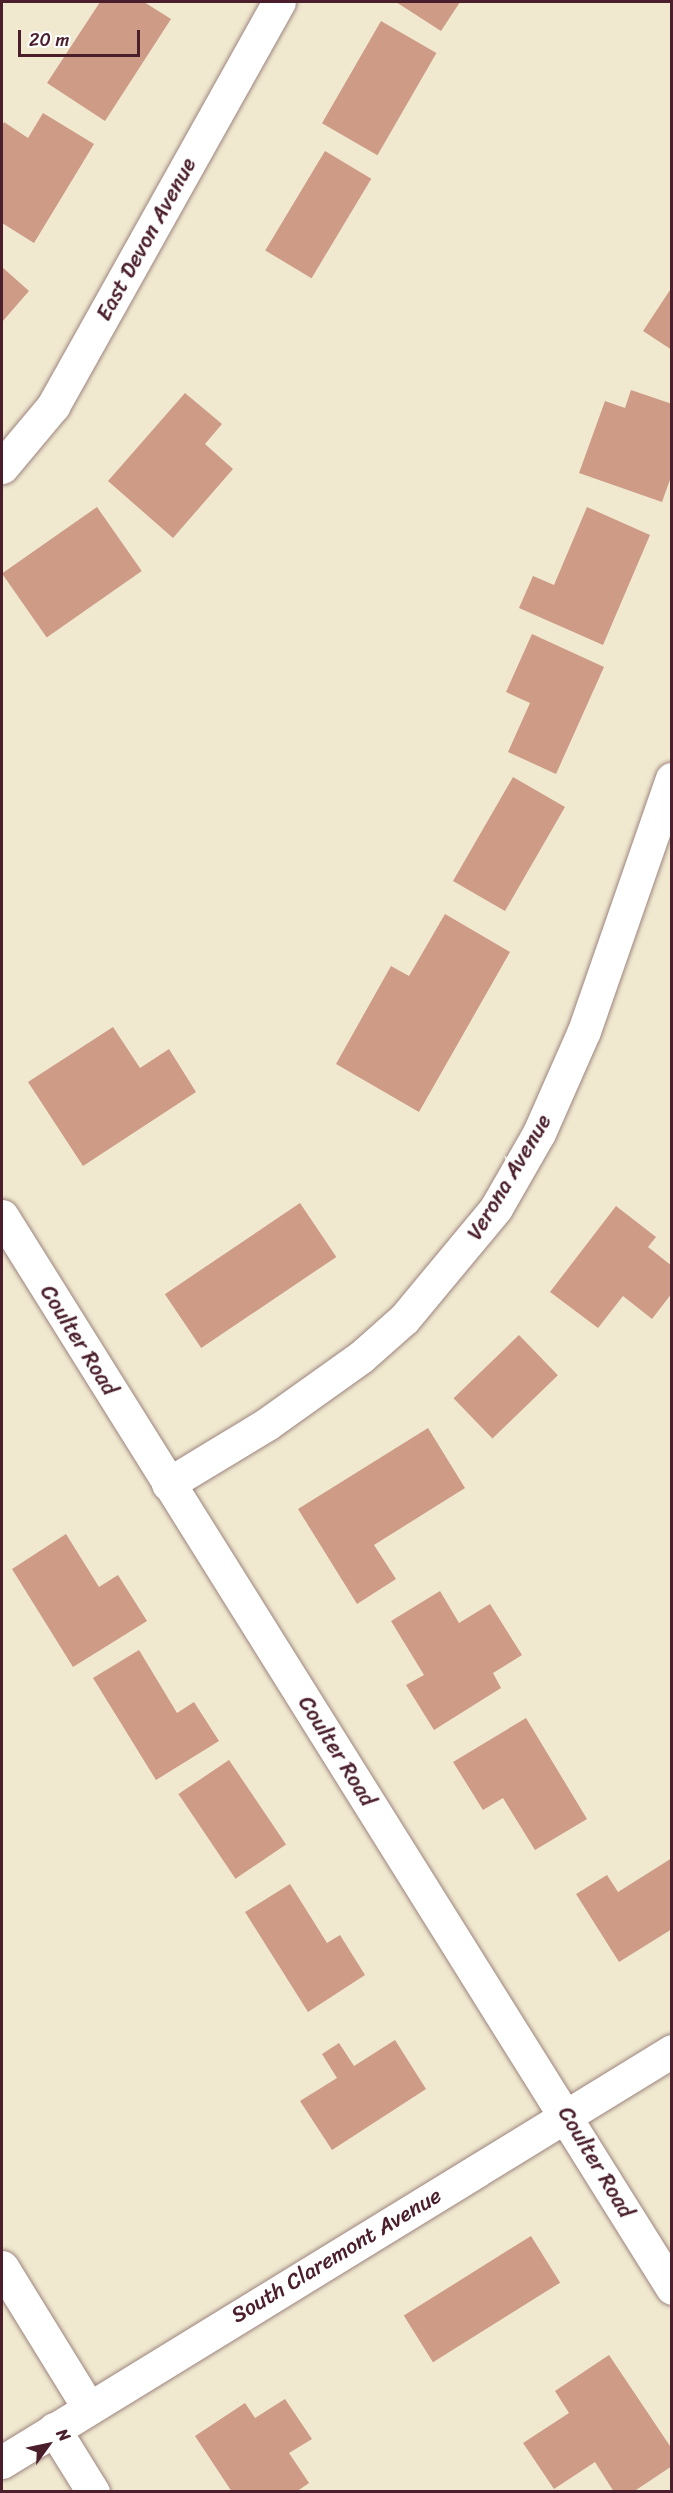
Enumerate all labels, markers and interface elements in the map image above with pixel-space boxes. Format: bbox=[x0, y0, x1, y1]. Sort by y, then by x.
scale bar bbox=[21, 18, 142, 56]
text: 20 m bbox=[29, 24, 69, 56]
street label: East Devon Avenue bbox=[90, 153, 202, 325]
street label: Verona Avenue bbox=[461, 1109, 557, 1245]
street label: Coulter Road bbox=[35, 1280, 123, 1400]
street label: Coulter Road bbox=[293, 1691, 381, 1811]
street label: Coulter Road bbox=[552, 2102, 640, 2222]
street label: South Claremont Avenue bbox=[226, 2182, 446, 2328]
north arrow bbox=[18, 2415, 78, 2475]
text: N bbox=[48, 2422, 79, 2447]

